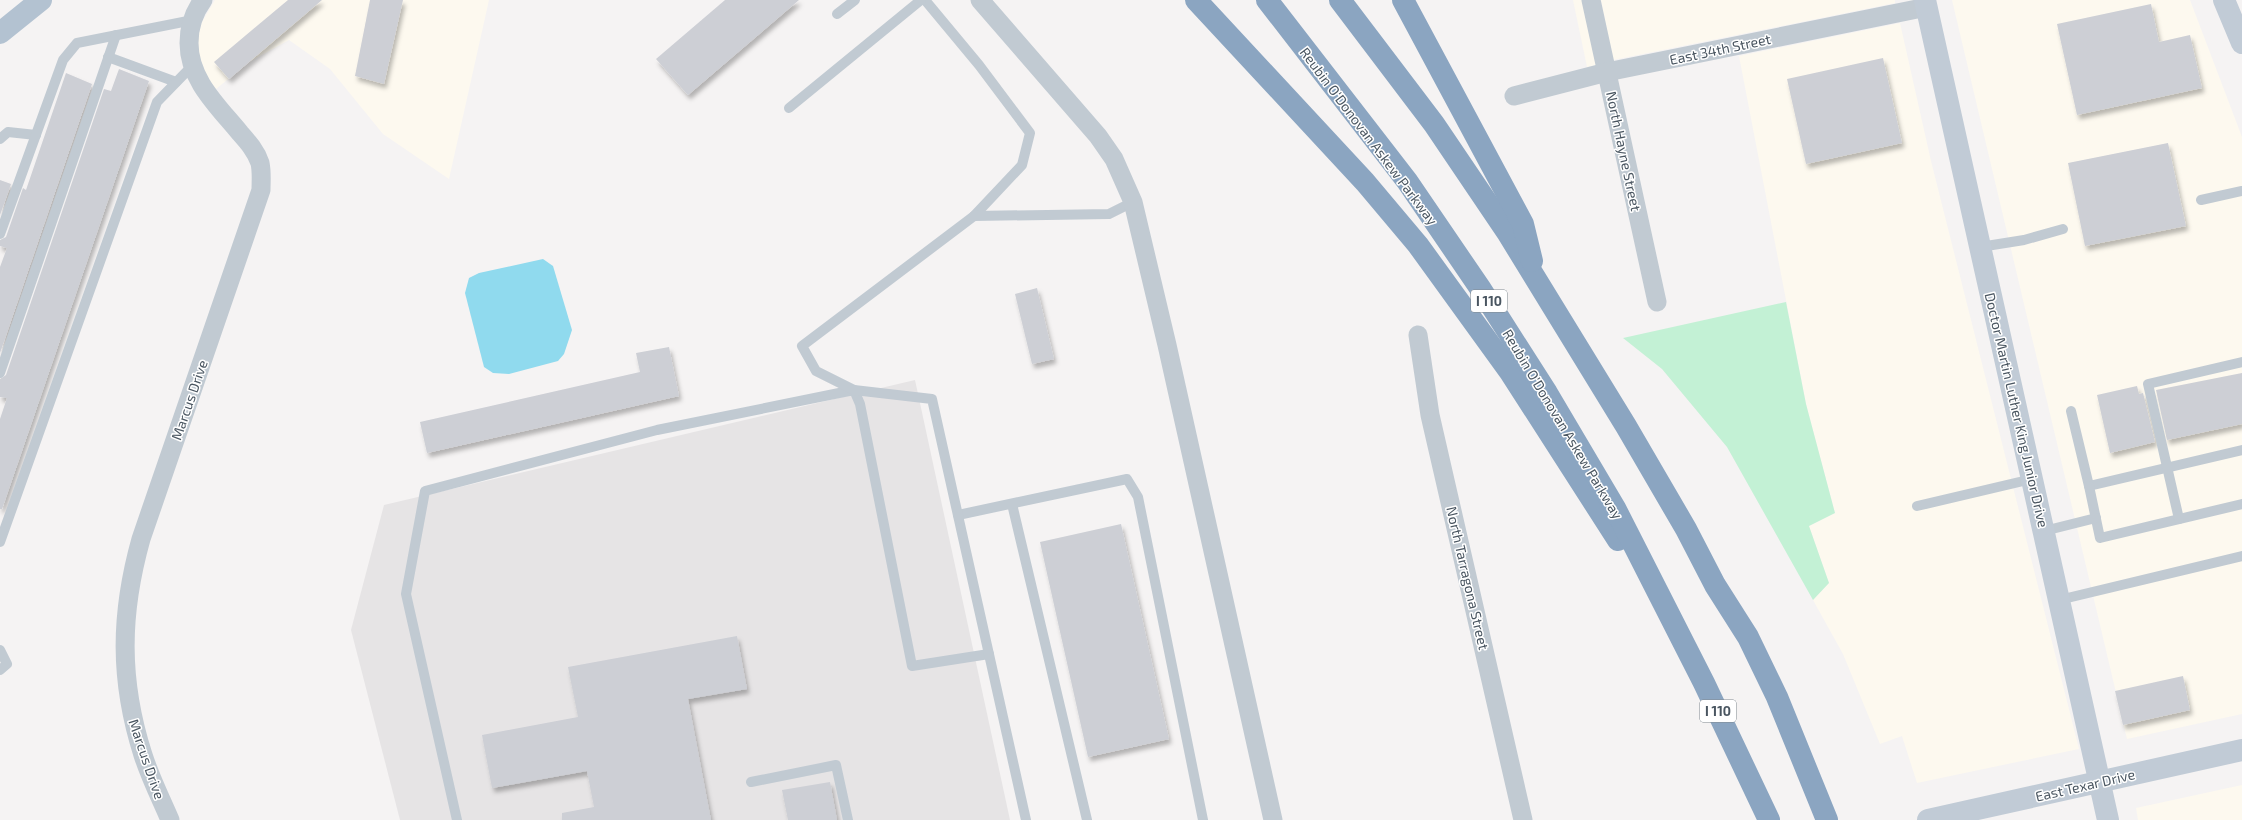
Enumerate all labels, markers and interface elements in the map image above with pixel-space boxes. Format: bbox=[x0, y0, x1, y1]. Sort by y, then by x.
street label: East 34th Street bbox=[1668, 30, 1772, 68]
street label: Reubin O'Donovan Askew Parkway bbox=[1297, 44, 1442, 229]
street label: North Hayne Street bbox=[1603, 89, 1645, 213]
road number: I 110 bbox=[1471, 290, 1507, 312]
street label: Doctor Martin Luther King Junior Drive bbox=[1982, 291, 2052, 529]
street label: Reubin O'Donovan Askew Parkway bbox=[1500, 326, 1627, 522]
street label: Marcus Drive bbox=[167, 358, 211, 442]
street label: North Tarragona Street bbox=[1443, 505, 1493, 651]
road number: I 110 bbox=[1700, 700, 1736, 722]
street label: Marcus Drive bbox=[125, 717, 169, 801]
street label: East Texar Drive bbox=[2034, 765, 2136, 805]

